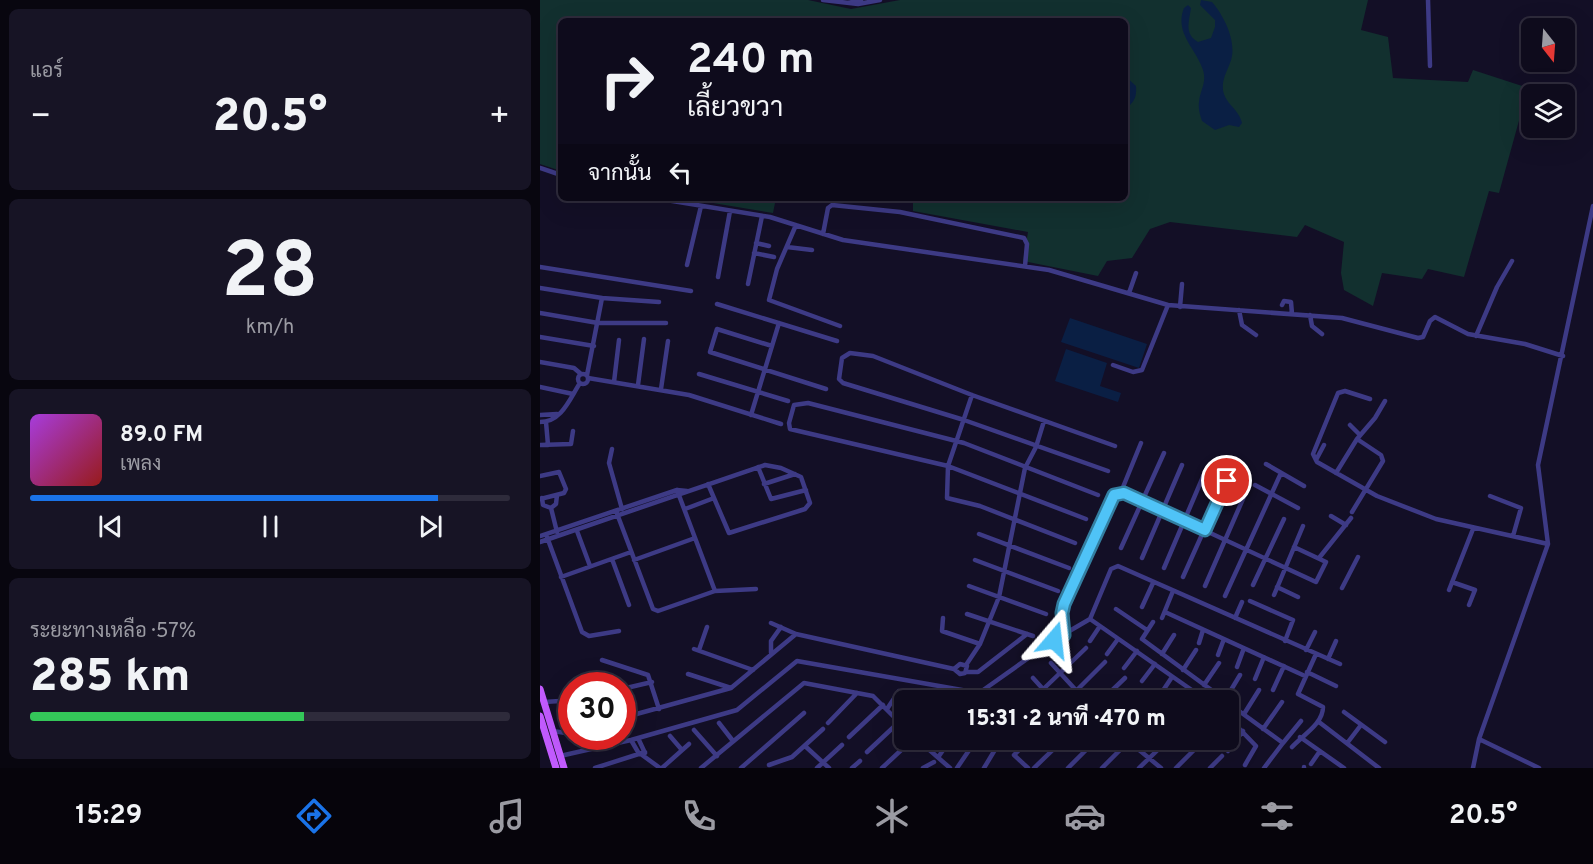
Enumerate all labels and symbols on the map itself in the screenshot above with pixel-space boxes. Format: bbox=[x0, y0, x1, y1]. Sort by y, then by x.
north arrow bbox=[1521, 18, 1575, 72]
pin bbox=[1201, 455, 1252, 506]
position arrow bbox=[1022, 608, 1086, 672]
speed limit sign: 30 bbox=[558, 672, 636, 750]

